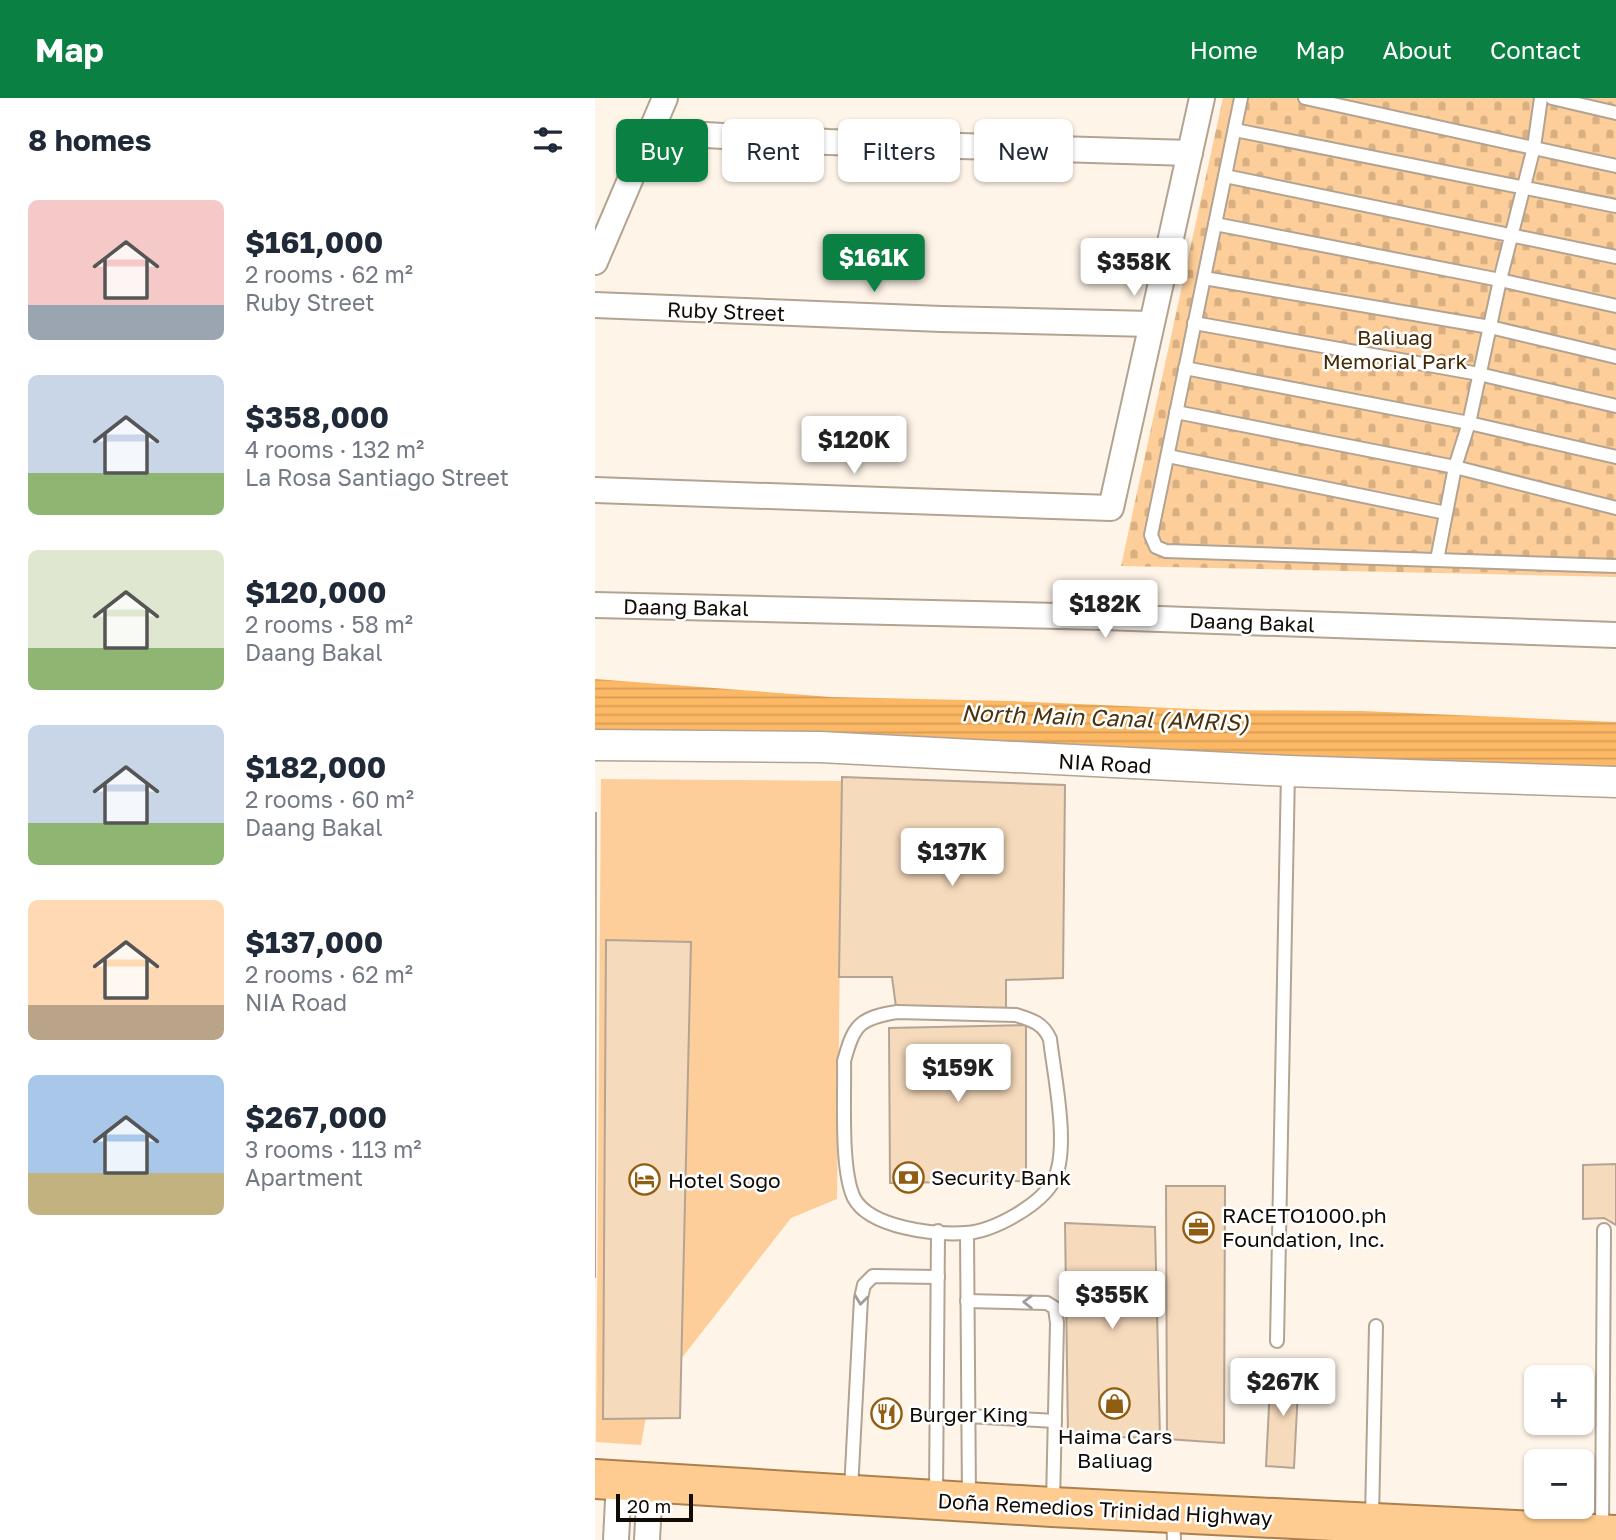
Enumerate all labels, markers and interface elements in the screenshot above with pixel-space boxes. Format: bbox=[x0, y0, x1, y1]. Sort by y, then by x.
text: Map bbox=[35, 30, 104, 69]
text: Home bbox=[1190, 35, 1258, 64]
text: Map bbox=[1296, 35, 1345, 64]
text: About bbox=[1383, 35, 1452, 64]
text: Contact bbox=[1490, 35, 1581, 64]
chip: Buy bbox=[616, 119, 708, 182]
chip: Rent bbox=[722, 119, 824, 182]
chip: Filters bbox=[838, 119, 960, 182]
chip: New bbox=[974, 119, 1073, 182]
icon: filters bbox=[529, 121, 567, 159]
text: 8 homes bbox=[28, 122, 152, 158]
text: $161,000 bbox=[245, 224, 383, 260]
icon: home bbox=[84, 228, 168, 312]
pin: $161K bbox=[825, 234, 923, 294]
pin: $358K bbox=[1085, 238, 1183, 298]
text: $161K bbox=[839, 243, 909, 271]
text: $358K bbox=[1097, 247, 1171, 275]
text: 2 rooms · 62 m² bbox=[245, 260, 413, 288]
text: Ruby Street bbox=[245, 288, 375, 316]
street label: Ruby Street bbox=[666, 296, 786, 326]
park label: Baliuag Memorial Park bbox=[1323, 324, 1467, 374]
text: $358,000 bbox=[245, 399, 389, 435]
icon: home bbox=[84, 403, 168, 487]
pin: $120K bbox=[805, 416, 903, 476]
text: $120K bbox=[818, 425, 890, 453]
text: 4 rooms · 132 m² bbox=[245, 435, 424, 463]
text: La Rosa Santiago Street bbox=[245, 463, 509, 491]
text: $120,000 bbox=[245, 574, 386, 610]
icon: home bbox=[84, 578, 168, 662]
pin: $182K bbox=[1056, 580, 1154, 640]
text: $182K bbox=[1069, 589, 1141, 617]
street label: Daang Bakal bbox=[623, 593, 749, 621]
street label: Daang Bakal bbox=[1189, 607, 1315, 637]
text: 2 rooms · 58 m² bbox=[245, 610, 413, 638]
text: Daang Bakal bbox=[245, 638, 383, 666]
water label: North Main Canal (AMRIS) bbox=[961, 698, 1250, 736]
street label: NIA Road bbox=[1058, 748, 1152, 778]
text: $182,000 bbox=[245, 749, 386, 785]
icon: home bbox=[84, 753, 168, 837]
text: 2 rooms · 60 m² bbox=[245, 785, 414, 813]
text: Daang Bakal bbox=[245, 813, 383, 841]
pin: $137K bbox=[903, 828, 1001, 888]
text: $137K bbox=[917, 837, 987, 865]
text: $137,000 bbox=[245, 924, 383, 960]
icon: home bbox=[84, 928, 168, 1012]
text: 2 rooms · 62 m² bbox=[245, 960, 413, 988]
text: NIA Road bbox=[245, 988, 347, 1016]
pin: $159K bbox=[909, 1044, 1007, 1104]
text: $159K bbox=[922, 1053, 994, 1081]
text: $267,000 bbox=[245, 1099, 387, 1135]
icon: home bbox=[84, 1103, 168, 1187]
text: 3 rooms · 113 m² bbox=[245, 1135, 422, 1163]
bank icon: Security Bank bbox=[891, 1160, 925, 1194]
text: Apartment bbox=[245, 1163, 363, 1191]
hotel icon: Hotel Sogo bbox=[628, 1163, 662, 1197]
place label: Security Bank bbox=[931, 1164, 1071, 1190]
place label: Hotel Sogo bbox=[668, 1167, 781, 1193]
place label: RACETO1000.ph Foundation, Inc. bbox=[1222, 1202, 1387, 1252]
office icon: RACETO1000.ph Foundation, Inc. bbox=[1182, 1210, 1216, 1244]
pin: $355K bbox=[1063, 1272, 1161, 1331]
text: $355K bbox=[1075, 1280, 1149, 1308]
one-way arrow bbox=[854, 1294, 869, 1306]
one-way arrow bbox=[1023, 1294, 1033, 1310]
pin: $267K bbox=[1234, 1358, 1332, 1418]
map controls bbox=[1524, 1365, 1594, 1519]
button: + bbox=[1524, 1365, 1594, 1435]
text: $267K bbox=[1246, 1367, 1320, 1395]
shop icon: Haima Cars Baliuag bbox=[1098, 1387, 1132, 1421]
restaurant icon: Burger King bbox=[869, 1397, 903, 1431]
place label: Burger King bbox=[909, 1401, 1028, 1427]
place label: Haima Cars Baliuag bbox=[1058, 1423, 1172, 1473]
button: − bbox=[1524, 1449, 1594, 1519]
street label: Doña Remedios Trinidad Highway bbox=[937, 1487, 1273, 1531]
scale bar bbox=[616, 1491, 693, 1523]
text: 20 m bbox=[627, 1494, 671, 1517]

